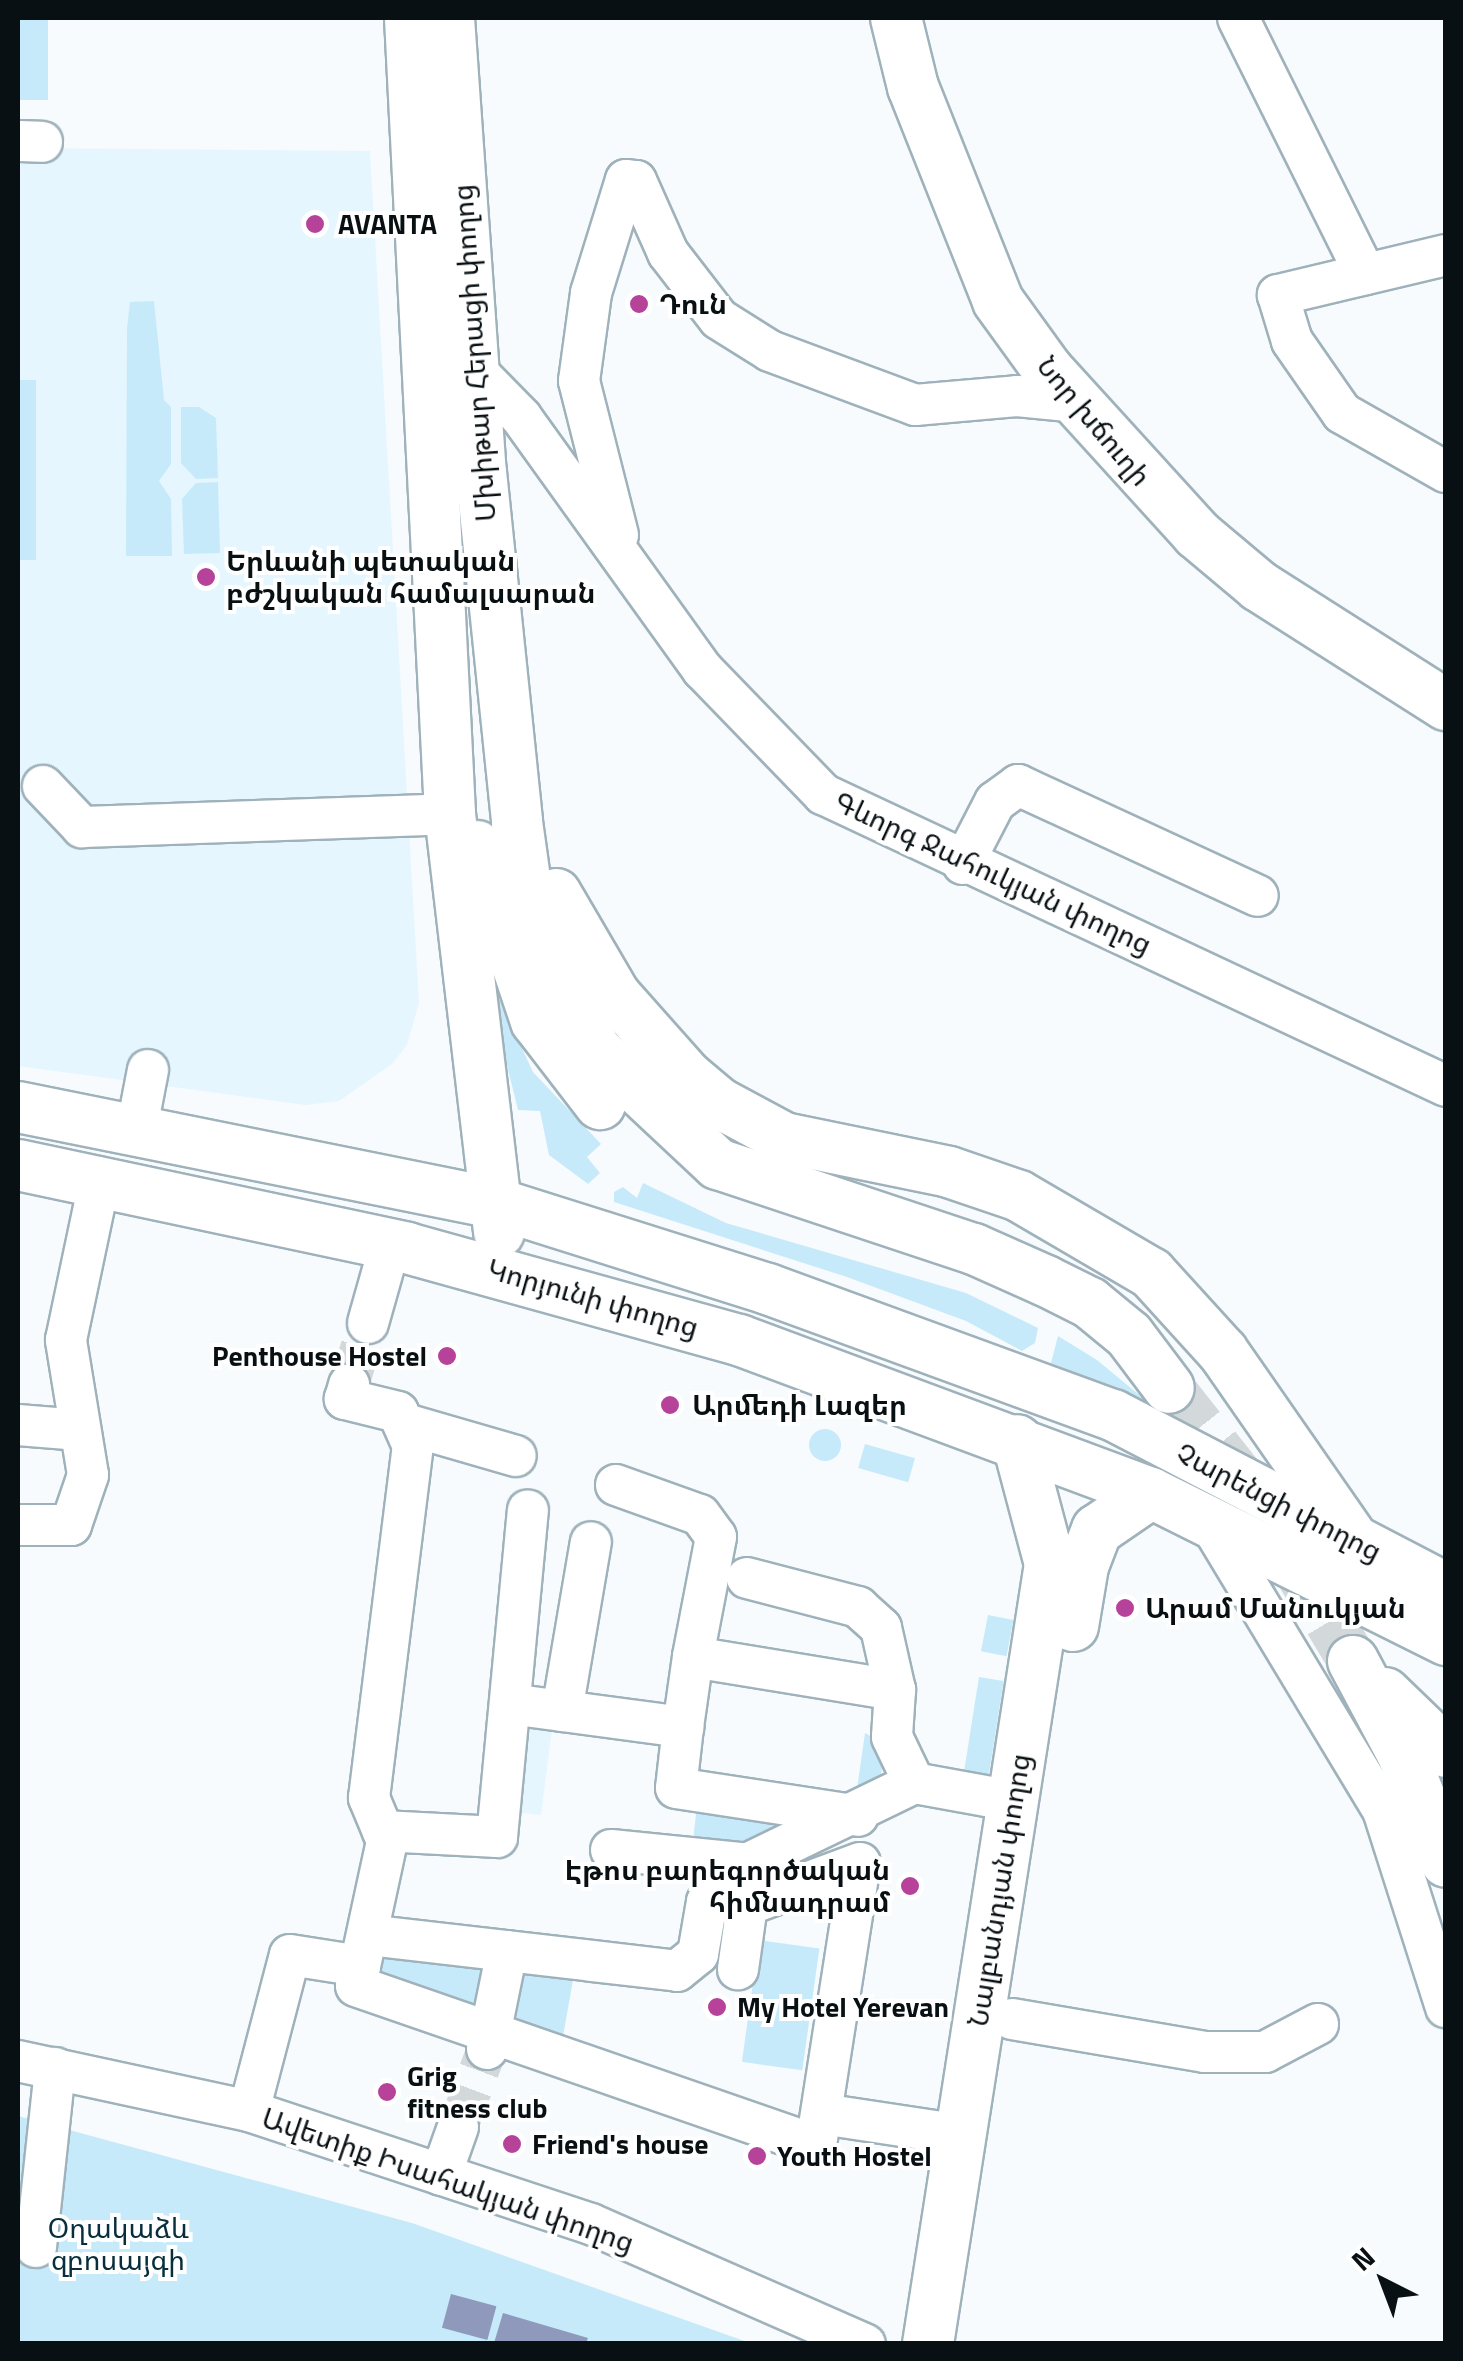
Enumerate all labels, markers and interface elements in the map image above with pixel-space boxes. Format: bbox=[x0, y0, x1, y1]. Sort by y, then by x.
street label: Մխիթար Հերացի փողոց bbox=[445, 183, 503, 523]
place label: AVANTA bbox=[338, 207, 437, 241]
marker: AVANTA bbox=[302, 211, 328, 237]
place label: Դուն bbox=[659, 287, 727, 321]
marker: Դուն bbox=[628, 293, 650, 315]
street label: Նոր խճուղի bbox=[1030, 349, 1158, 493]
place label: Երևանի պետական բժշկական համալսարան bbox=[226, 544, 596, 610]
marker: Երևանի պետական բժշկական համալսարան bbox=[195, 566, 217, 588]
street label: Գևորգ Ջահուկյան փողոց bbox=[829, 785, 1157, 961]
street label: Կորյունի փողոց bbox=[484, 1252, 702, 1344]
place label: Penthouse Hostel bbox=[212, 1339, 427, 1373]
marker: Penthouse Hostel bbox=[436, 1345, 458, 1367]
place label: Արմեդի Լազեր bbox=[692, 1388, 907, 1422]
marker: Արմեդի Լազեր bbox=[657, 1392, 683, 1418]
street label: Չարենցի փողոց bbox=[1171, 1436, 1387, 1568]
place label: Արամ Մանուկյան bbox=[1145, 1591, 1406, 1625]
marker: Արամ Մանուկյան bbox=[1114, 1597, 1136, 1619]
street label: Նալբանդյան փողոց bbox=[961, 1751, 1037, 2029]
place label: Էթոս բարեգործական հիմնադրամ bbox=[564, 1853, 890, 1919]
marker: Էթոս բարեգործական հիմնադրամ bbox=[899, 1875, 921, 1897]
place label: My Hotel Yerevan bbox=[737, 1990, 949, 2024]
marker: My Hotel Yerevan bbox=[706, 1996, 728, 2018]
place label: Grig fitness club bbox=[407, 2059, 548, 2125]
marker: Grig fitness club bbox=[376, 2081, 398, 2103]
street label: Ավետիք Իսահակյան փողոց bbox=[258, 2100, 638, 2260]
place label: Friend's house bbox=[532, 2127, 709, 2161]
marker: Friend's house bbox=[501, 2133, 523, 2155]
place label: Youth Hostel bbox=[777, 2139, 932, 2173]
marker: Youth Hostel bbox=[746, 2145, 768, 2167]
park label: Օղակաձև զբոսայգի bbox=[47, 2211, 189, 2277]
north arrow bbox=[1333, 2231, 1433, 2331]
text: N bbox=[1341, 2236, 1384, 2281]

